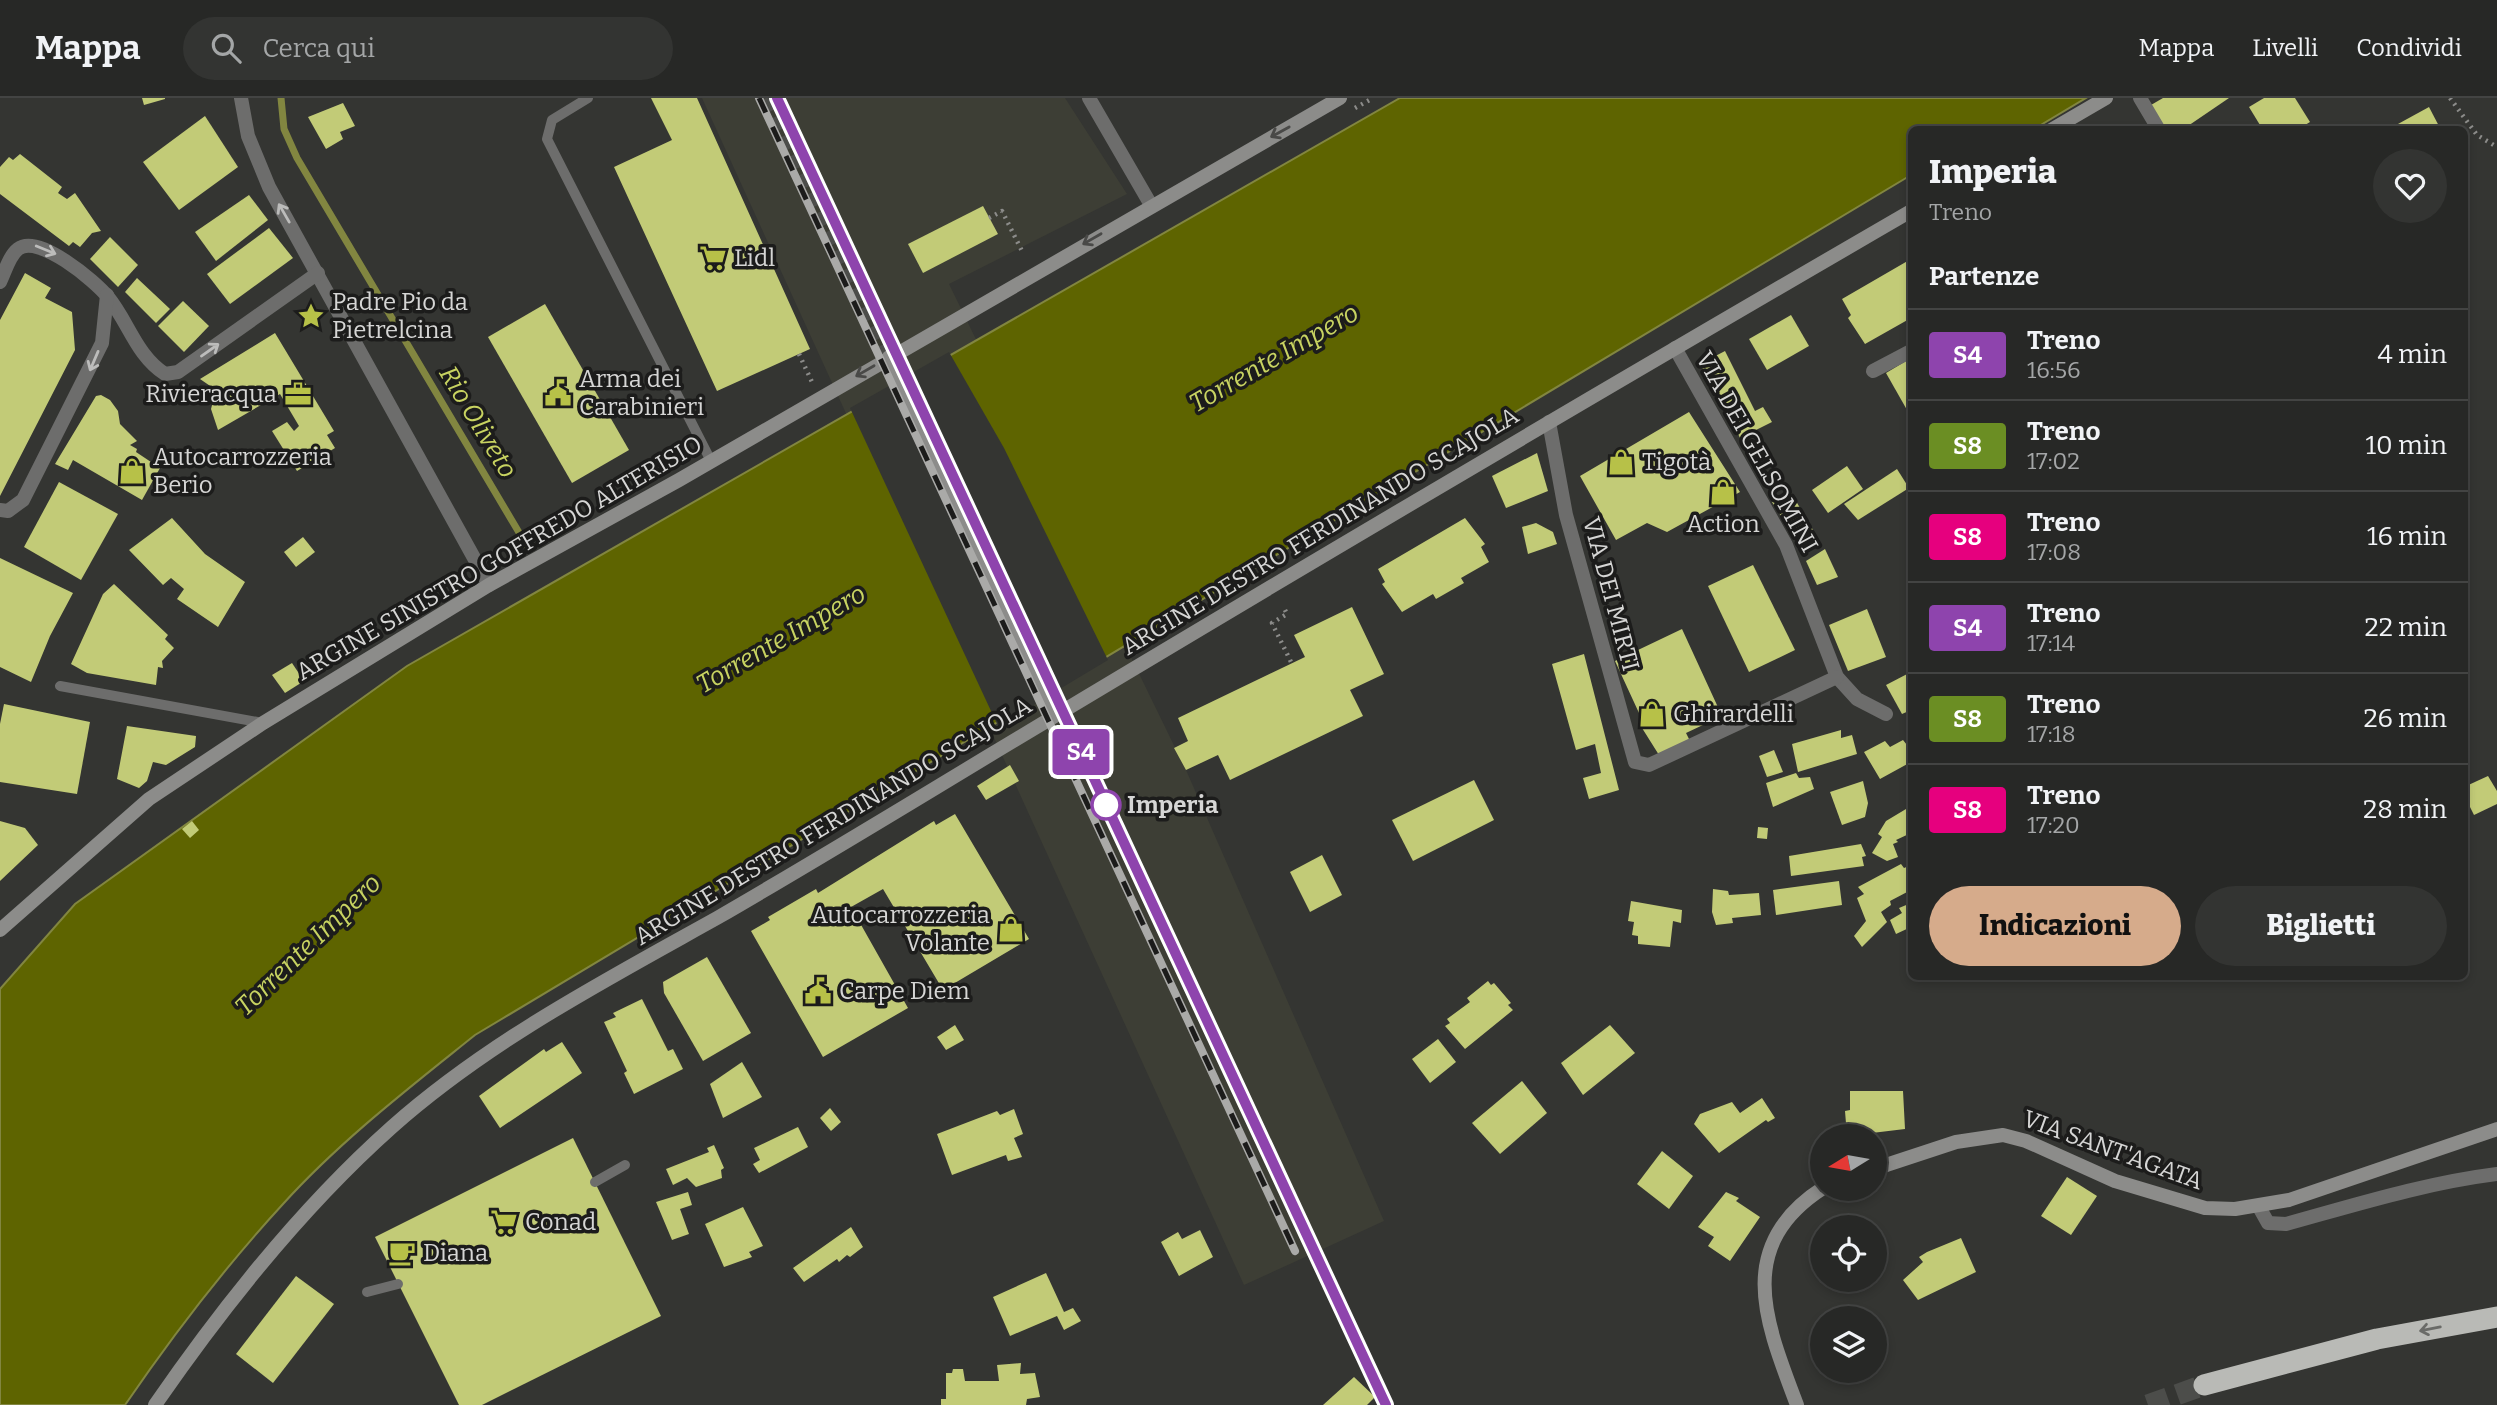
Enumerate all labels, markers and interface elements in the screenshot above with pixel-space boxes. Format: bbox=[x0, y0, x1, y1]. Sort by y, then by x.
search box bbox=[183, 17, 673, 80]
text: Mappa bbox=[35, 28, 141, 68]
icon: search bbox=[207, 29, 245, 67]
text: Cerca qui bbox=[263, 33, 375, 64]
text: Mappa bbox=[2138, 34, 2214, 62]
text: Livelli bbox=[2252, 34, 2318, 62]
text: Condividi bbox=[2356, 34, 2462, 62]
one-way arrow bbox=[1271, 125, 1291, 139]
button: heart bbox=[2373, 149, 2447, 223]
text: Imperia bbox=[1929, 152, 2056, 192]
text: Treno bbox=[1929, 198, 1992, 226]
one-way arrow bbox=[277, 204, 291, 224]
one-way arrow bbox=[1083, 232, 1103, 246]
supermarket icon: Lidl bbox=[698, 243, 728, 273]
place label: Lidl bbox=[734, 244, 775, 272]
one-way arrow bbox=[35, 245, 57, 258]
text: Partenze bbox=[1929, 261, 2039, 292]
place label: Padre Pio da Pietrelcina bbox=[332, 288, 468, 344]
water label: Torrente Impero bbox=[1184, 297, 1364, 419]
place icon: Padre Pio da Pietrelcina bbox=[296, 301, 326, 331]
text: Treno bbox=[2027, 325, 2100, 356]
text: 4 min bbox=[2378, 339, 2447, 370]
text: S4 bbox=[1953, 341, 1982, 369]
one-way arrow bbox=[200, 343, 219, 357]
street label: VIA DEI GELSOMINI bbox=[1690, 347, 1824, 557]
one-way arrow bbox=[87, 350, 100, 372]
text: 16:56 bbox=[2027, 356, 2080, 384]
water label: Rio Oliveto bbox=[433, 360, 523, 484]
one-way arrow bbox=[855, 364, 875, 378]
place label: Arma dei Carabinieri bbox=[579, 365, 704, 421]
public building icon: Arma dei Carabinieri bbox=[543, 378, 573, 408]
office icon: Rivieracqua bbox=[283, 379, 313, 409]
place label: Rivieracqua bbox=[145, 380, 277, 408]
street label: ARGINE DESTRO FERDINANDO SCAJOLA bbox=[1116, 401, 1524, 661]
text: Treno bbox=[2027, 416, 2100, 447]
street label: ARGINE SINISTRO GOFFREDO ALTERISIO bbox=[291, 430, 707, 686]
text: 10 min bbox=[2366, 430, 2447, 461]
text: S8 bbox=[1953, 432, 1982, 460]
place label: Autocarrozzeria Berio bbox=[153, 443, 332, 499]
shop icon: Tigotà bbox=[1606, 447, 1636, 477]
text: 17:02 bbox=[2027, 447, 2080, 475]
place label: Tigotà bbox=[1642, 448, 1711, 476]
shop icon: Autocarrozzeria Berio bbox=[117, 456, 147, 486]
shop icon: Action bbox=[1708, 477, 1738, 507]
text: Treno bbox=[2027, 507, 2100, 538]
place label: Action bbox=[1686, 510, 1760, 538]
street label: VIA DEI MIRTI bbox=[1577, 514, 1645, 674]
text: 16 min bbox=[2367, 521, 2447, 552]
text: S8 bbox=[1953, 523, 1982, 551]
text: 17:08 bbox=[2027, 538, 2081, 566]
water label: Torrente Impero bbox=[691, 578, 871, 700]
text: Treno bbox=[2027, 598, 2100, 629]
text: 22 min bbox=[2365, 612, 2447, 643]
text: S4 bbox=[1953, 614, 1982, 642]
text: 17:14 bbox=[2027, 629, 2075, 657]
text: Treno bbox=[2027, 689, 2100, 720]
street label: ARGINE DESTRO FERDINANDO SCAJOLA bbox=[629, 691, 1037, 951]
shop icon: Ghirardelli bbox=[1637, 699, 1667, 729]
place label: Ghirardelli bbox=[1673, 700, 1794, 728]
text: 26 min bbox=[2363, 703, 2447, 734]
text: S8 bbox=[1953, 705, 1982, 733]
text: 17:18 bbox=[2027, 720, 2076, 748]
line badge: S4 bbox=[1050, 729, 1112, 775]
text: S4 bbox=[1066, 738, 1096, 766]
text: Treno bbox=[2027, 780, 2100, 811]
marker: Imperia bbox=[1091, 790, 1121, 820]
place label: Imperia bbox=[1127, 791, 1219, 819]
text: 28 min bbox=[2363, 794, 2447, 825]
text: S8 bbox=[1953, 796, 1982, 824]
text: 17:20 bbox=[2027, 811, 2080, 839]
water label: Torrente Impero bbox=[229, 868, 387, 1022]
button: Indicazioni bbox=[1929, 886, 2181, 966]
button: Biglietti bbox=[2195, 886, 2447, 966]
place label: Autocarrozzeria Volante bbox=[811, 901, 990, 957]
shop icon: Autocarrozzeria Volante bbox=[996, 914, 1026, 944]
public building icon: Carpe Diem bbox=[803, 976, 833, 1006]
place label: Carpe Diem bbox=[839, 977, 970, 1005]
street label: VIA SANT'AGATA bbox=[2019, 1104, 2207, 1196]
north arrow bbox=[1810, 1124, 1886, 1200]
map controls bbox=[1810, 1124, 1887, 1383]
supermarket icon: Conad bbox=[489, 1207, 519, 1237]
place label: Conad bbox=[525, 1208, 596, 1236]
button: locate bbox=[1810, 1215, 1887, 1292]
cafe icon: Diana bbox=[387, 1238, 417, 1268]
place label: Diana bbox=[423, 1239, 488, 1267]
button: layers bbox=[1810, 1306, 1887, 1383]
one-way arrow bbox=[2419, 1323, 2442, 1336]

